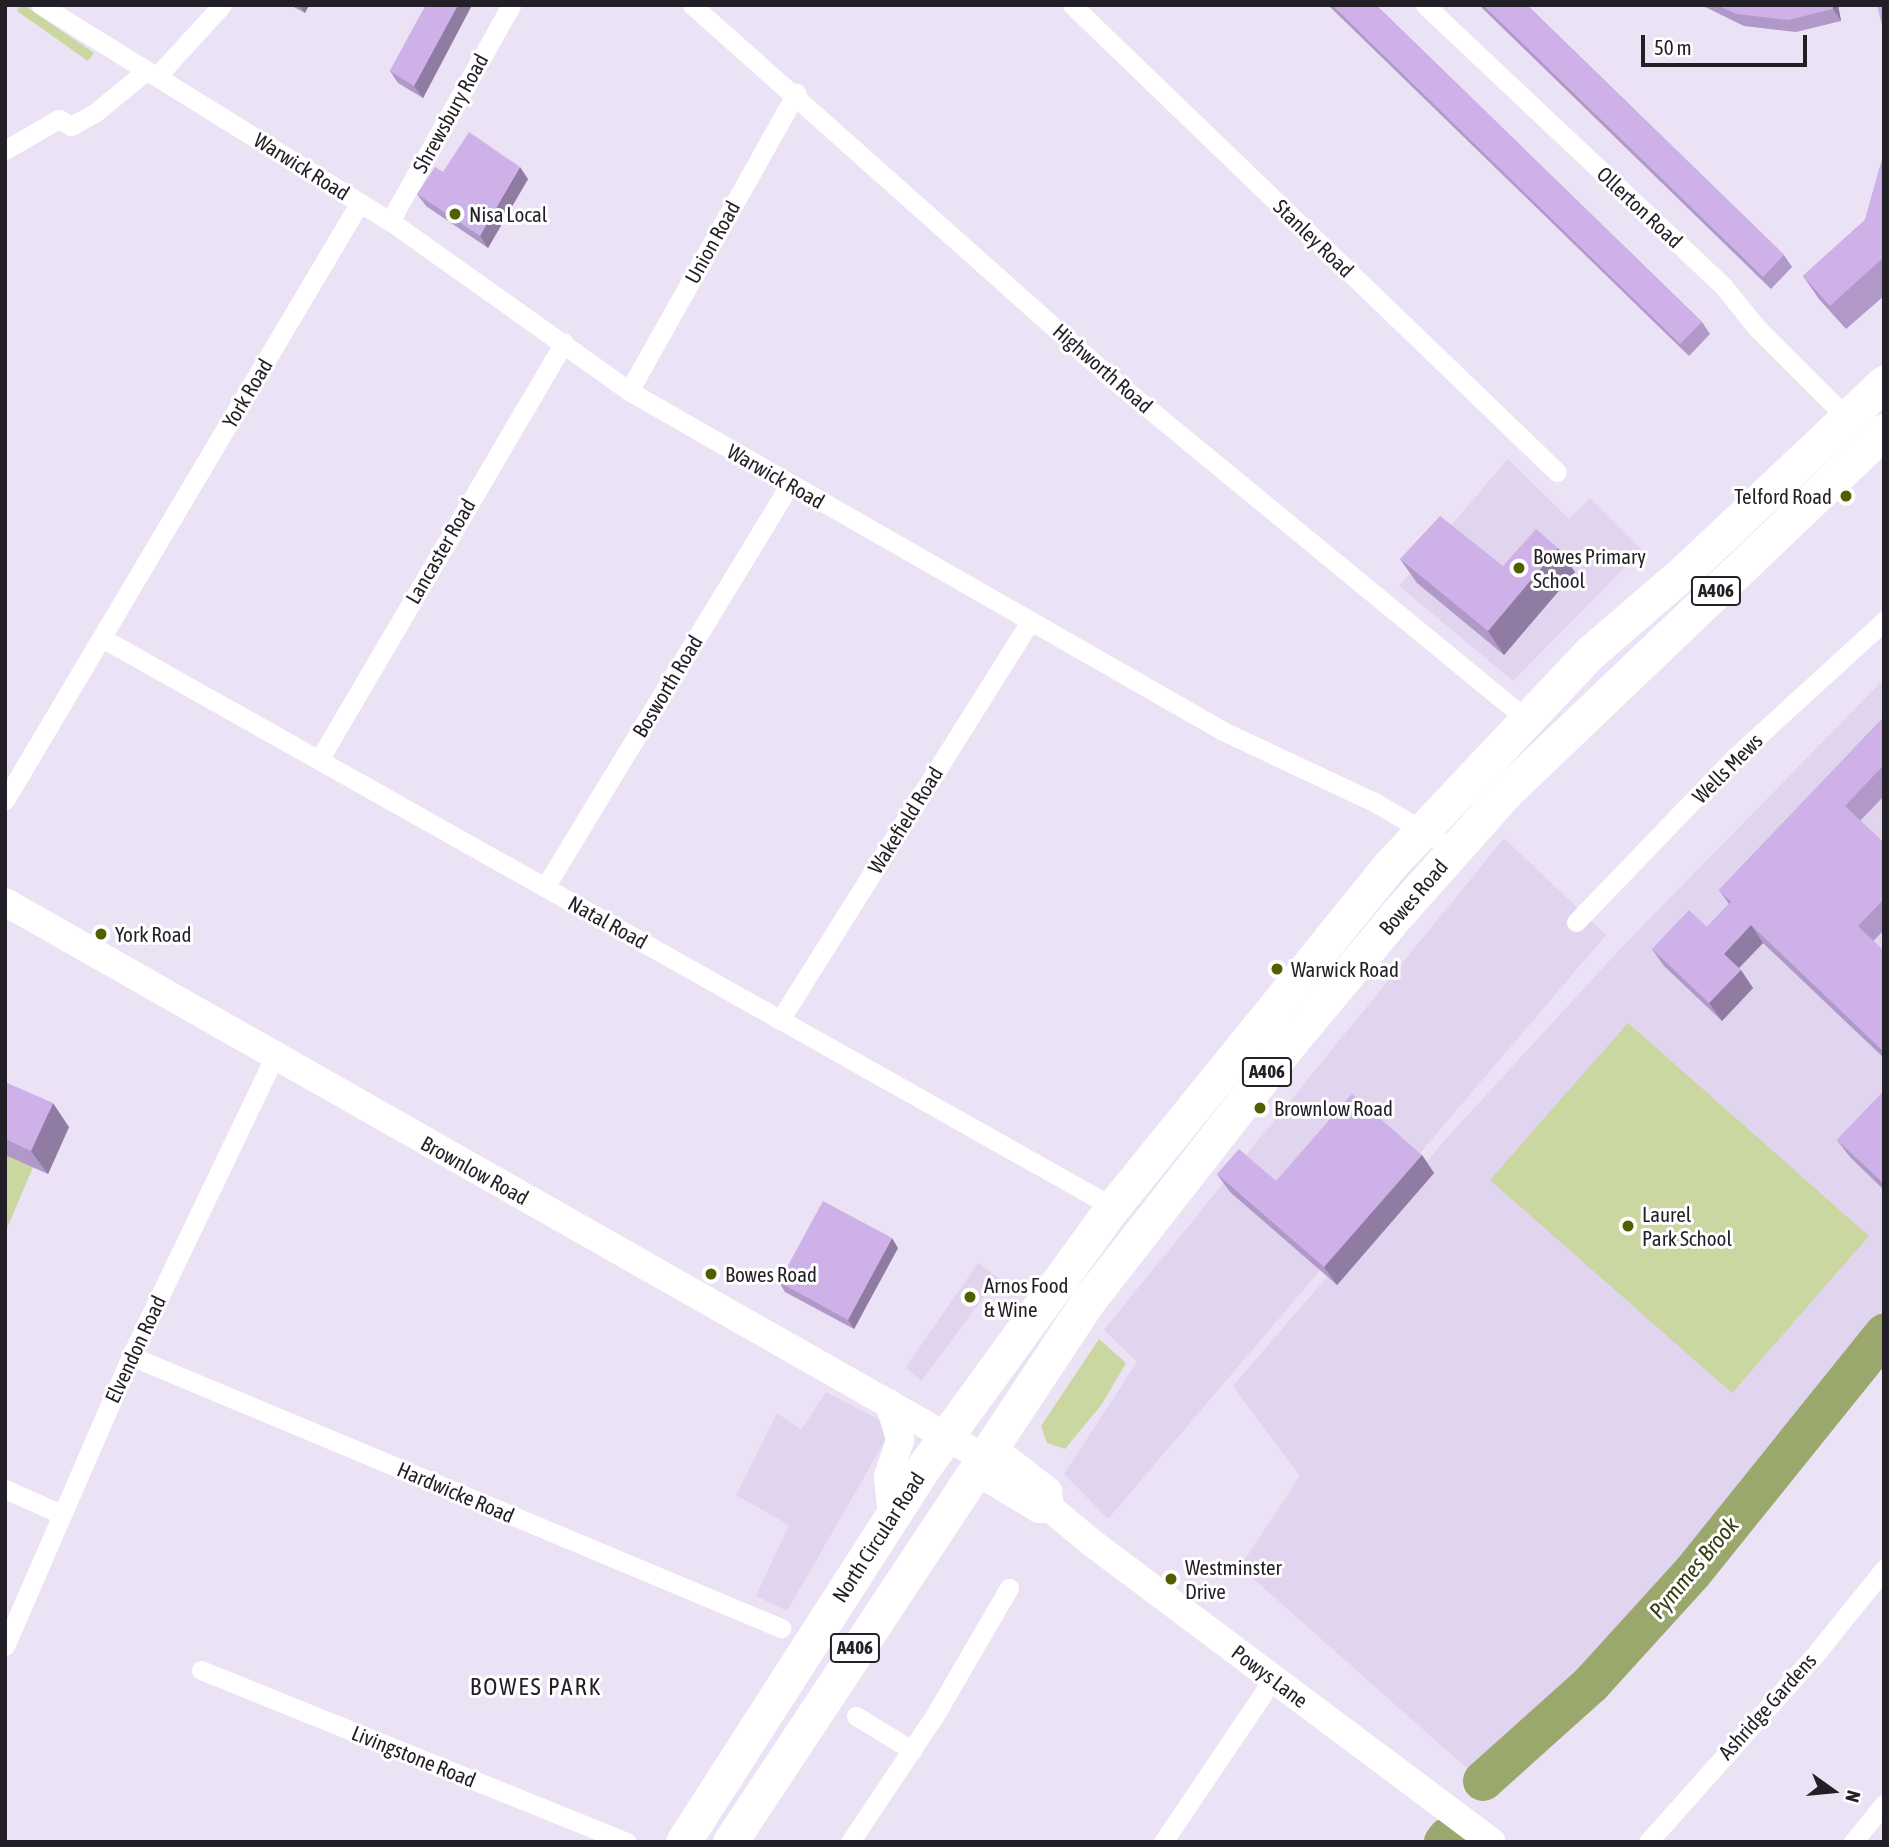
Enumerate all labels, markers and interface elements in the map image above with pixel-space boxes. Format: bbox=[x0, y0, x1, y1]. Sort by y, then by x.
scale bar bbox=[1644, 21, 1810, 65]
text: 50 m bbox=[1654, 35, 1692, 59]
street label: Shrewsbury Road bbox=[407, 49, 493, 177]
street label: Warwick Road bbox=[250, 127, 354, 205]
street label: Ollerton Road bbox=[1592, 161, 1688, 253]
street label: Stanley Road bbox=[1269, 194, 1359, 282]
street label: Union Road bbox=[679, 196, 745, 288]
place label: Nisa Local bbox=[469, 201, 547, 227]
marker: Nisa Local bbox=[447, 206, 463, 222]
street label: Highworth Road bbox=[1048, 318, 1158, 418]
street label: York Road bbox=[217, 354, 277, 432]
street label: Warwick Road bbox=[723, 438, 829, 514]
place label: Telford Road bbox=[1734, 483, 1832, 509]
marker: Telford Road bbox=[1838, 488, 1854, 504]
street label: Lancaster Road bbox=[400, 494, 480, 608]
place label: Bowes Primary School bbox=[1533, 543, 1646, 593]
marker: Bowes Primary School bbox=[1511, 560, 1527, 576]
road number: A406 bbox=[1690, 576, 1742, 606]
street label: Bosworth Road bbox=[627, 630, 707, 742]
street label: Wells Mews bbox=[1687, 728, 1767, 808]
street label: Wakefield Road bbox=[862, 762, 948, 878]
street label: Bowes Road bbox=[1373, 854, 1453, 940]
street label: Natal Road bbox=[564, 890, 652, 954]
place label: York Road bbox=[115, 921, 191, 947]
marker: York Road bbox=[93, 926, 109, 942]
place label: Warwick Road bbox=[1291, 956, 1399, 982]
marker: Warwick Road bbox=[1269, 961, 1285, 977]
road number: A406 bbox=[1241, 1056, 1293, 1088]
place label: Brownlow Road bbox=[1274, 1095, 1393, 1121]
marker: Brownlow Road bbox=[1252, 1100, 1268, 1116]
street label: Brownlow Road bbox=[417, 1130, 533, 1210]
place label: Laurel Park School bbox=[1642, 1201, 1732, 1251]
marker: Laurel Park School bbox=[1620, 1218, 1636, 1234]
place label: Bowes Road bbox=[725, 1261, 817, 1287]
marker: Bowes Road bbox=[703, 1266, 719, 1282]
place label: Arnos Food & Wine bbox=[984, 1272, 1069, 1322]
marker: Arnos Food & Wine bbox=[962, 1289, 978, 1305]
street label: Elvendon Road bbox=[99, 1291, 171, 1407]
street label: Hardwicke Road bbox=[394, 1456, 518, 1528]
street label: North Circular Road bbox=[827, 1467, 929, 1607]
water label: Pymmes Brook bbox=[1643, 1512, 1745, 1624]
place label: Westminster Drive bbox=[1185, 1554, 1282, 1604]
marker: Westminster Drive bbox=[1163, 1571, 1179, 1587]
road number: A406 bbox=[829, 1632, 881, 1664]
street label: Powys Lane bbox=[1227, 1639, 1313, 1713]
street label: Ashridge Gardens bbox=[1713, 1648, 1821, 1764]
district label: BOWES PARK bbox=[471, 1673, 601, 1701]
street label: Livingstone Road bbox=[348, 1720, 480, 1792]
north arrow bbox=[1798, 1756, 1868, 1826]
text: N bbox=[1841, 1788, 1865, 1805]

